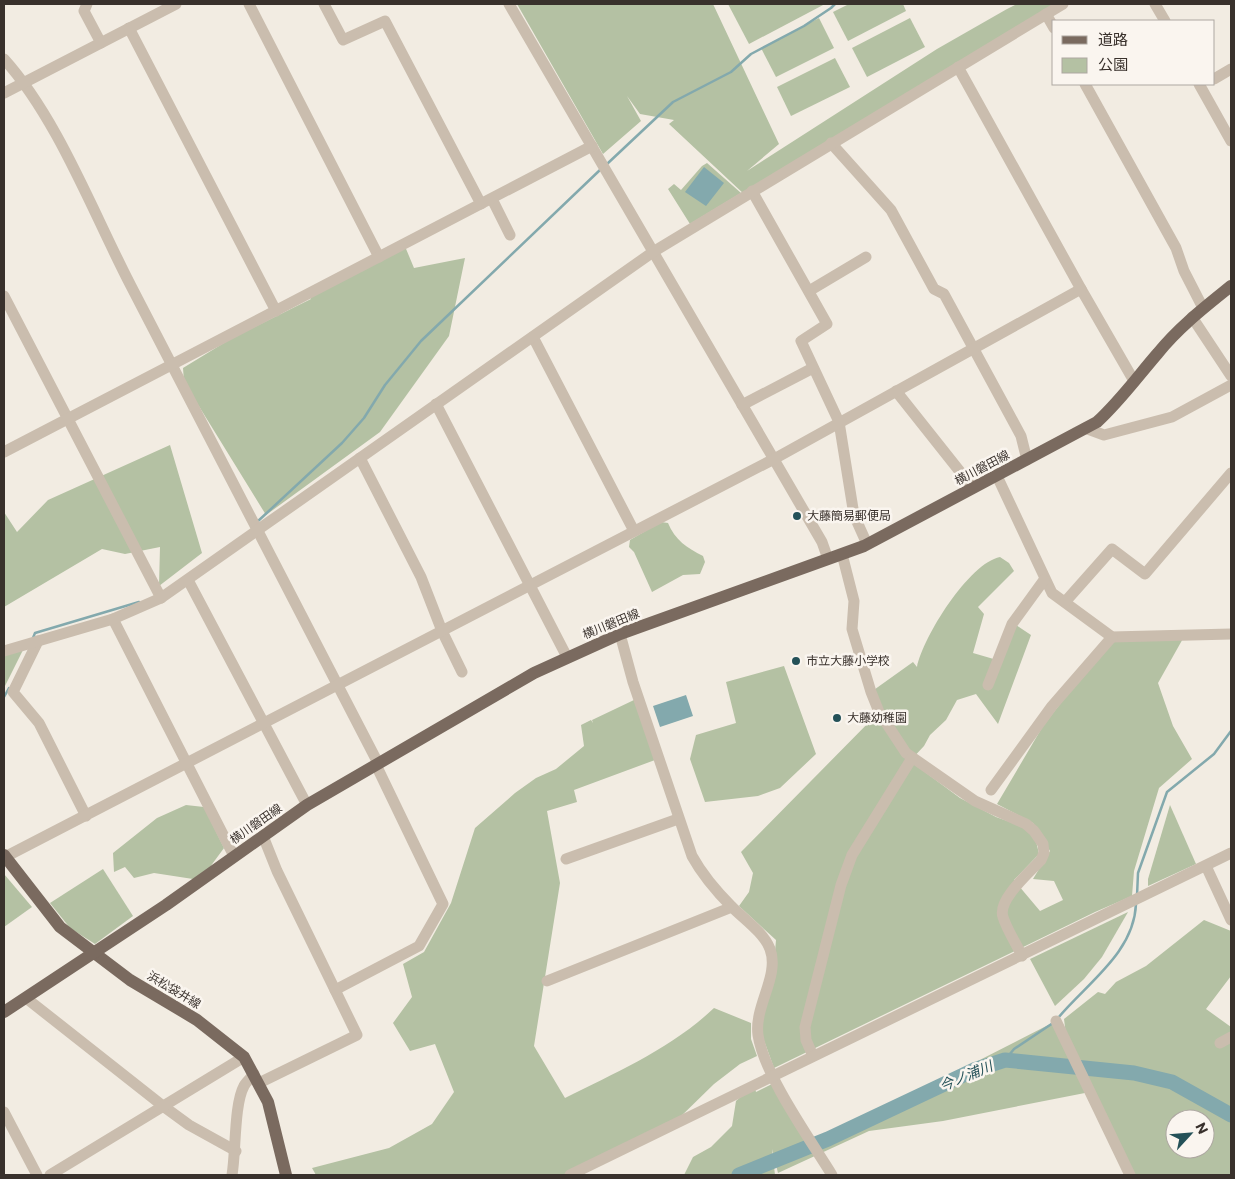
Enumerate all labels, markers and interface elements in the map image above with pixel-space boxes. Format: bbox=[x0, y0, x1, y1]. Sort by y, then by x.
legend bbox=[1052, 20, 1215, 85]
text: 道路 bbox=[1098, 30, 1128, 48]
text: 公園 bbox=[1098, 55, 1128, 73]
street label: 横川磐田線 bbox=[952, 447, 1011, 487]
place label: 大藤簡易郵便局 bbox=[807, 508, 891, 522]
marker: 大藤簡易郵便局 bbox=[791, 510, 803, 522]
street label: 横川磐田線 bbox=[580, 605, 641, 641]
place label: 市立大藤小学校 bbox=[806, 653, 890, 667]
marker: 市立大藤小学校 bbox=[790, 655, 802, 667]
place label: 大藤幼稚園 bbox=[847, 710, 907, 724]
marker: 大藤幼稚園 bbox=[831, 712, 843, 724]
street label: 横川磐田線 bbox=[227, 800, 284, 846]
street label: 浜松袋井線 bbox=[145, 968, 204, 1011]
water label: 今ノ浦川 bbox=[937, 1056, 997, 1094]
north arrow bbox=[1165, 1109, 1215, 1159]
text: N bbox=[1192, 1120, 1212, 1137]

